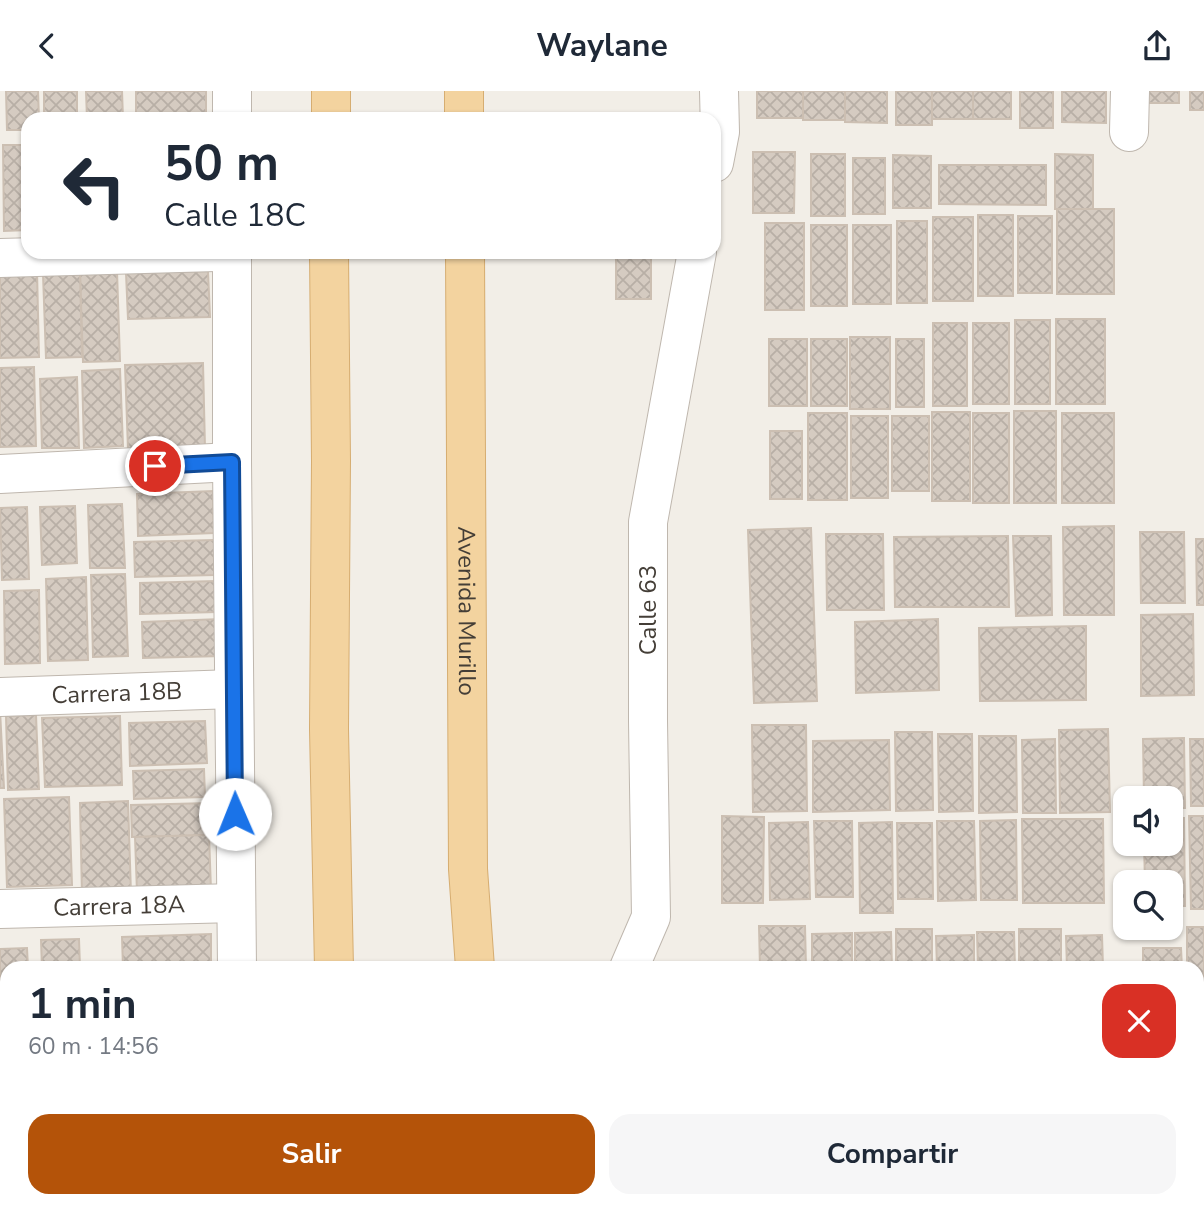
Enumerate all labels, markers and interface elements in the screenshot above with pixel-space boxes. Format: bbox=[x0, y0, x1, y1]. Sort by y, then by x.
text: Waylane bbox=[536, 24, 668, 67]
icon: back bbox=[28, 27, 66, 65]
icon: share bbox=[1138, 27, 1176, 65]
text: 50 m bbox=[164, 130, 279, 197]
icon: left bbox=[49, 140, 140, 231]
text: Calle 18C bbox=[164, 194, 306, 237]
pin bbox=[125, 436, 185, 496]
icon: arrive bbox=[136, 447, 174, 485]
street label: Avenida Murillo bbox=[450, 526, 483, 696]
street label: Calle 63 bbox=[632, 565, 664, 655]
street label: Carrera 18B bbox=[51, 675, 183, 711]
position arrow bbox=[198, 777, 272, 851]
map controls bbox=[1113, 786, 1183, 940]
button: sound bbox=[1113, 786, 1183, 856]
button: search bbox=[1113, 870, 1183, 940]
street label: Carrera 18A bbox=[53, 888, 186, 924]
text: 1 min bbox=[28, 976, 137, 1033]
button: close bbox=[1102, 984, 1176, 1058]
text: 60 m · 14:56 bbox=[28, 1031, 159, 1062]
button: Salir bbox=[28, 1114, 595, 1194]
button: Compartir bbox=[609, 1114, 1176, 1194]

